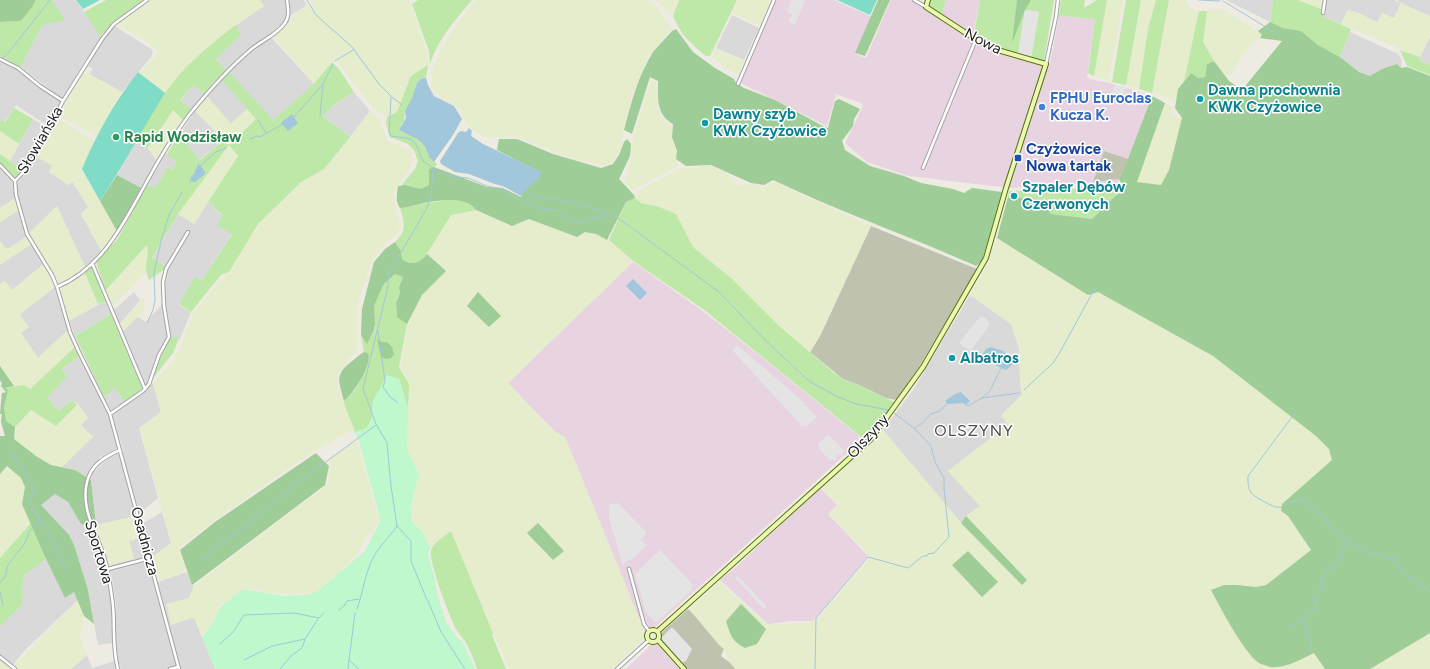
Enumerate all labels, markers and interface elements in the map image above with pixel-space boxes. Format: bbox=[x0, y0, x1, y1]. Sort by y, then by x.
street label: Nowa bbox=[961, 24, 1005, 58]
place label: Dawna prochownia KWK Czyżowice bbox=[1208, 81, 1340, 116]
place label: FPHU Euroclas Kucza K. bbox=[1050, 89, 1151, 124]
marker: Dawna prochownia KWK Czyżowice bbox=[1195, 94, 1205, 104]
marker: FPHU Euroclas Kucza K. bbox=[1037, 102, 1047, 112]
street label: Słowiańska bbox=[13, 103, 67, 177]
place label: Dawny szyb KWK Czyżowice bbox=[713, 105, 827, 140]
marker: Dawny szyb KWK Czyżowice bbox=[700, 118, 710, 128]
place label: Rapid Wodzisław bbox=[124, 128, 242, 146]
marker: Rapid Wodzisław bbox=[111, 132, 121, 142]
place label: Czyżowice Nowa tartak bbox=[1026, 140, 1111, 175]
marker: Czyżowice Nowa tartak bbox=[1013, 153, 1023, 163]
place label: Szpaler Dębów Czerwonych bbox=[1022, 178, 1126, 213]
marker: Szpaler Dębów Czerwonych bbox=[1009, 191, 1019, 201]
place label: Albatros bbox=[960, 349, 1019, 367]
marker: Albatros bbox=[947, 353, 957, 363]
street label: Olszyny bbox=[843, 410, 893, 462]
district label: OLSZYNY bbox=[934, 421, 1014, 440]
street label: Osadnicza bbox=[127, 505, 163, 577]
street label: Sportowa bbox=[81, 518, 117, 586]

